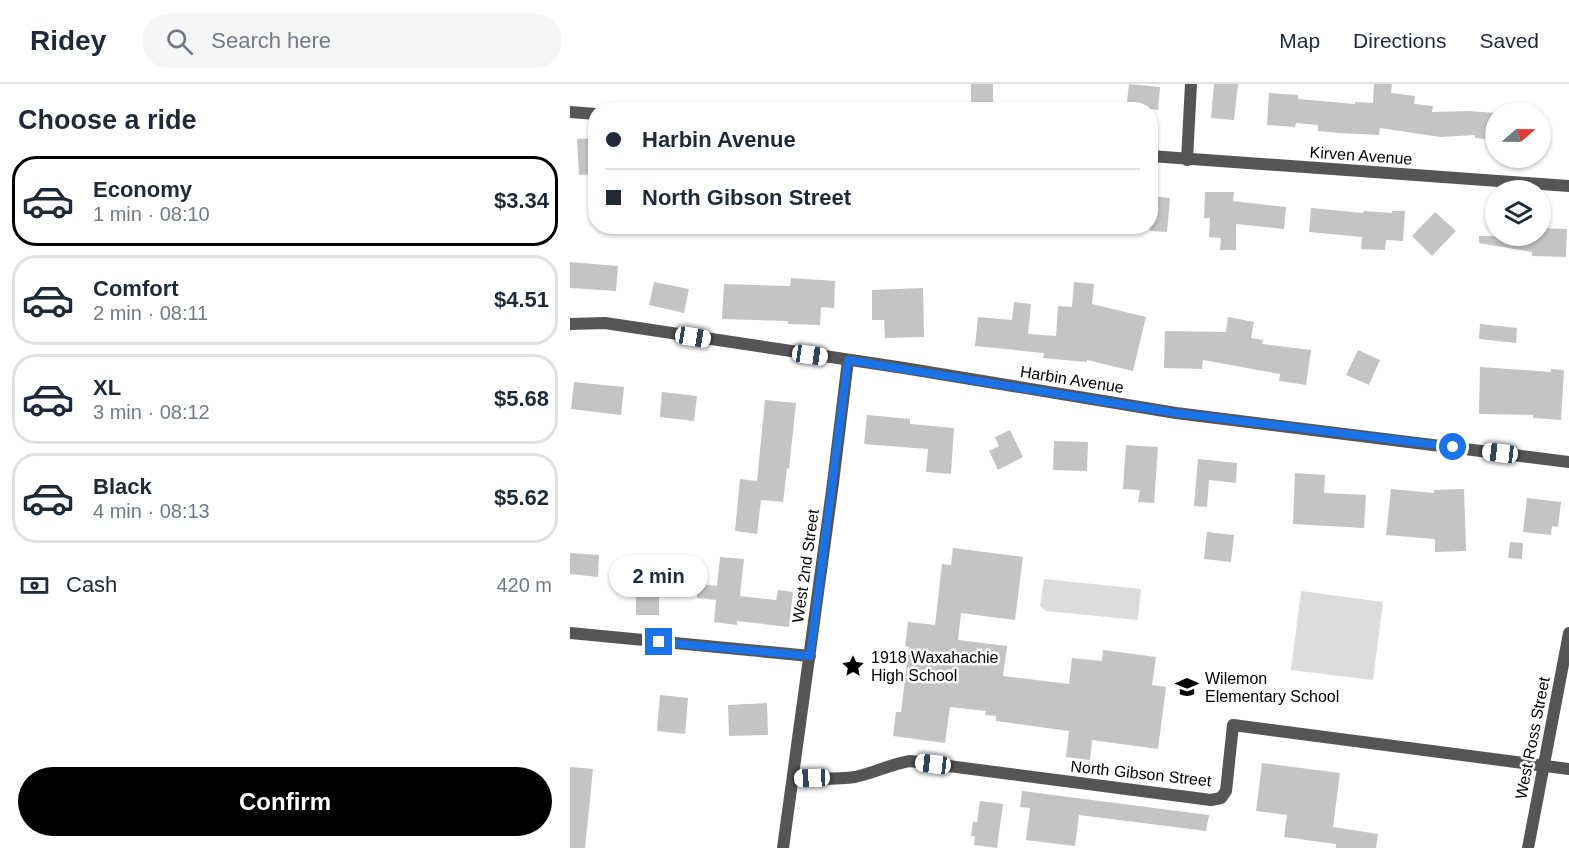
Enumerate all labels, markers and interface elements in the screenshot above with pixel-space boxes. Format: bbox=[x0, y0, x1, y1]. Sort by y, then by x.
search box bbox=[142, 14, 562, 68]
text: Ridey bbox=[30, 25, 106, 56]
icon: search bbox=[163, 25, 196, 58]
text: Search here bbox=[211, 28, 331, 53]
text: Map bbox=[1279, 29, 1320, 52]
text: Directions bbox=[1353, 29, 1446, 52]
text: Saved bbox=[1479, 29, 1539, 52]
north arrow bbox=[1485, 102, 1551, 168]
map controls bbox=[1485, 102, 1551, 246]
text: Choose a ride bbox=[18, 105, 197, 135]
text: Harbin Avenue bbox=[642, 127, 796, 152]
street label: Kirven Avenue bbox=[1309, 143, 1413, 168]
icon: car bbox=[21, 174, 75, 228]
text: Economy bbox=[93, 177, 192, 202]
button: layers bbox=[1485, 180, 1551, 246]
text: North Gibson Street bbox=[642, 185, 851, 210]
text: $3.34 bbox=[494, 188, 549, 213]
text: 1 min · 08:10 bbox=[93, 203, 210, 225]
icon: car bbox=[21, 273, 75, 327]
text: Comfort bbox=[93, 276, 179, 301]
text: $4.51 bbox=[494, 287, 549, 312]
text: 2 min · 08:11 bbox=[93, 302, 208, 324]
car bbox=[674, 325, 712, 349]
car bbox=[791, 344, 829, 366]
street label: Harbin Avenue bbox=[1019, 363, 1125, 396]
icon: car bbox=[21, 372, 75, 426]
text: XL bbox=[93, 375, 121, 400]
text: $5.68 bbox=[494, 386, 549, 411]
text: 3 min · 08:12 bbox=[93, 401, 210, 423]
route start bbox=[1439, 433, 1466, 460]
car bbox=[1481, 442, 1519, 464]
icon: car bbox=[21, 471, 75, 525]
text: Black bbox=[93, 474, 152, 499]
text: $5.62 bbox=[494, 485, 549, 510]
text: 4 min · 08:13 bbox=[93, 500, 210, 522]
street label: West 2nd Street bbox=[789, 508, 822, 624]
callout: 2 min bbox=[610, 555, 708, 597]
text: 2 min bbox=[632, 565, 685, 587]
icon: cash bbox=[18, 569, 51, 602]
text: Cash bbox=[66, 572, 117, 597]
text: 420 m bbox=[496, 574, 552, 596]
route end bbox=[645, 628, 672, 655]
place label: 1918 Waxahachie High School bbox=[871, 649, 999, 684]
place icon: 1918 Waxahachie High School bbox=[840, 653, 866, 679]
place label: Wilemon Elementary School bbox=[1205, 670, 1339, 705]
school or university icon: Wilemon Elementary School bbox=[1174, 674, 1200, 700]
street label: West Ross Street bbox=[1512, 675, 1553, 801]
car bbox=[914, 753, 952, 775]
street label: North Gibson Street bbox=[1070, 758, 1213, 789]
button: Confirm bbox=[18, 767, 552, 836]
car bbox=[794, 768, 830, 788]

